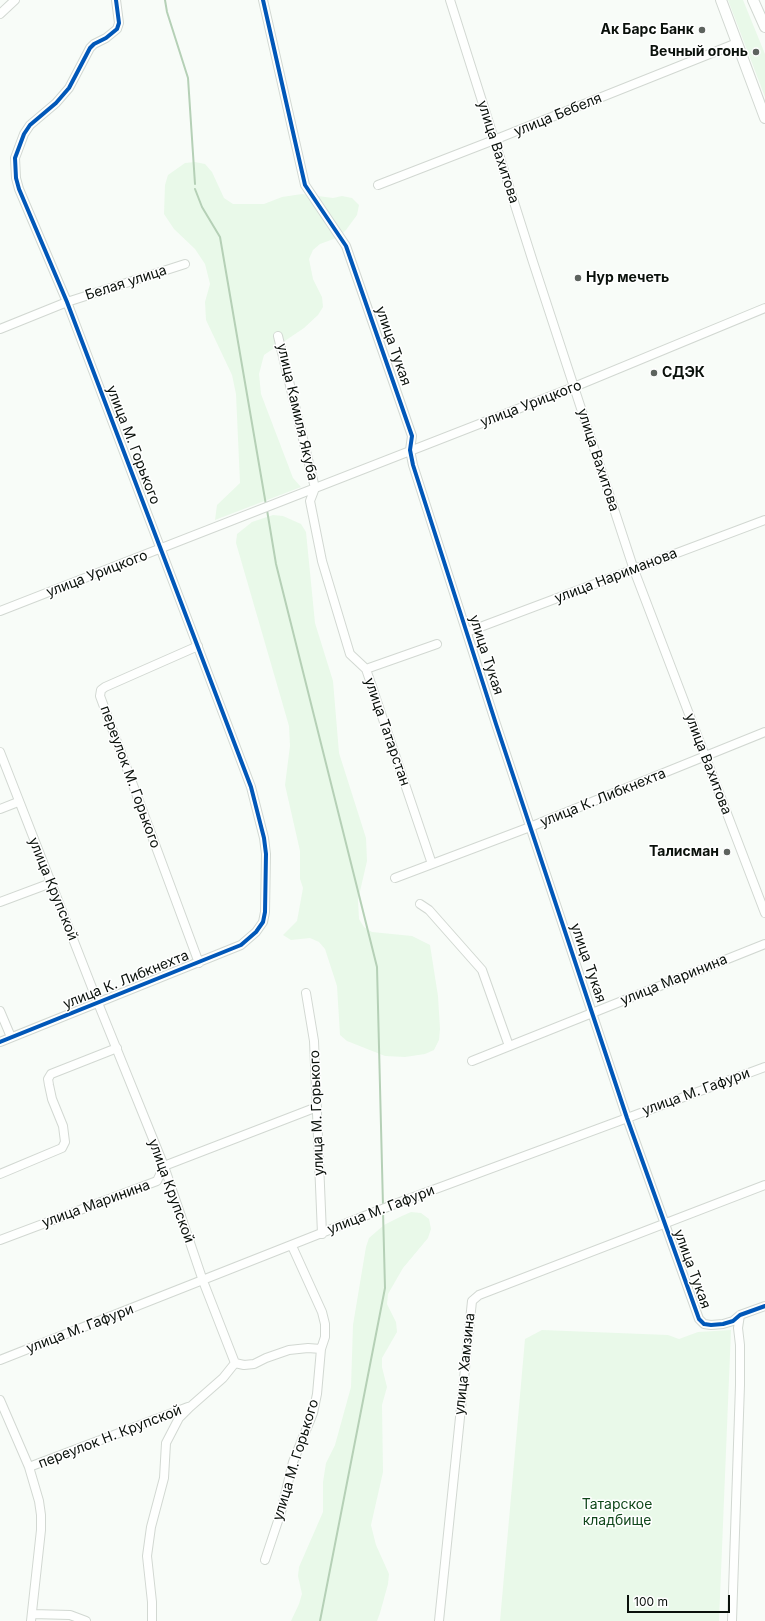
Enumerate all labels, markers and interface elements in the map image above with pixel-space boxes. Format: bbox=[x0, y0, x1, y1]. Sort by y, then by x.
place label: Ак Барс Банк bbox=[600, 22, 694, 38]
marker: Ак Барс Банк bbox=[697, 25, 707, 35]
place label: Вечный огонь bbox=[650, 44, 748, 60]
marker: Вечный огонь bbox=[751, 47, 761, 57]
street label: улица Бебеля bbox=[512, 90, 604, 140]
street label: улица Вахитова bbox=[473, 98, 523, 206]
street label: Белая улица bbox=[83, 262, 169, 304]
place label: Нур мечеть bbox=[586, 270, 669, 286]
marker: Нур мечеть bbox=[573, 273, 583, 283]
street label: улица Тукая bbox=[372, 304, 414, 388]
street label: улица Камиля Якуба bbox=[273, 342, 321, 482]
place label: СДЭК bbox=[662, 365, 705, 381]
marker: СДЭК bbox=[649, 368, 659, 378]
street label: улица Урицкого bbox=[478, 377, 584, 431]
street label: улица М. Горького bbox=[103, 383, 163, 507]
street label: улица Вахитова bbox=[573, 406, 623, 514]
street label: улица Нариманова bbox=[552, 545, 680, 607]
street label: улица Урицкого bbox=[44, 547, 150, 601]
street label: улица Тукая bbox=[465, 613, 507, 697]
street label: улица Татарстан bbox=[361, 676, 413, 788]
street label: переулок М. Горького bbox=[96, 703, 164, 851]
street label: улица Вахитова bbox=[681, 711, 735, 817]
street label: улица К. Либкнехта bbox=[538, 765, 668, 831]
street label: улица Крупской bbox=[25, 835, 81, 943]
place label: Талисман bbox=[649, 844, 719, 860]
marker: Талисман bbox=[722, 847, 732, 857]
street label: улица Тукая bbox=[567, 921, 609, 1005]
street label: улица К. Либкнехта bbox=[61, 947, 191, 1013]
street label: улица Маринина bbox=[618, 951, 730, 1009]
street label: улица М. Горького bbox=[306, 1050, 328, 1176]
street label: улица М. Гафури bbox=[640, 1065, 752, 1119]
street label: улица Крупской bbox=[144, 1137, 198, 1245]
street label: улица Маринина bbox=[40, 1177, 152, 1231]
street label: улица М. Гафури bbox=[325, 1182, 437, 1238]
street label: улица Тукая bbox=[670, 1227, 714, 1311]
street label: улица М. Гафури bbox=[24, 1301, 136, 1357]
street label: улица Хамзина bbox=[451, 1312, 479, 1416]
street label: улица М. Горького bbox=[270, 1397, 322, 1523]
street label: переулок Н. Крупской bbox=[36, 1402, 184, 1472]
park label: Татарское кладбище bbox=[582, 1497, 652, 1530]
scale bar bbox=[629, 1587, 732, 1613]
text: 100 m bbox=[634, 1594, 668, 1609]

